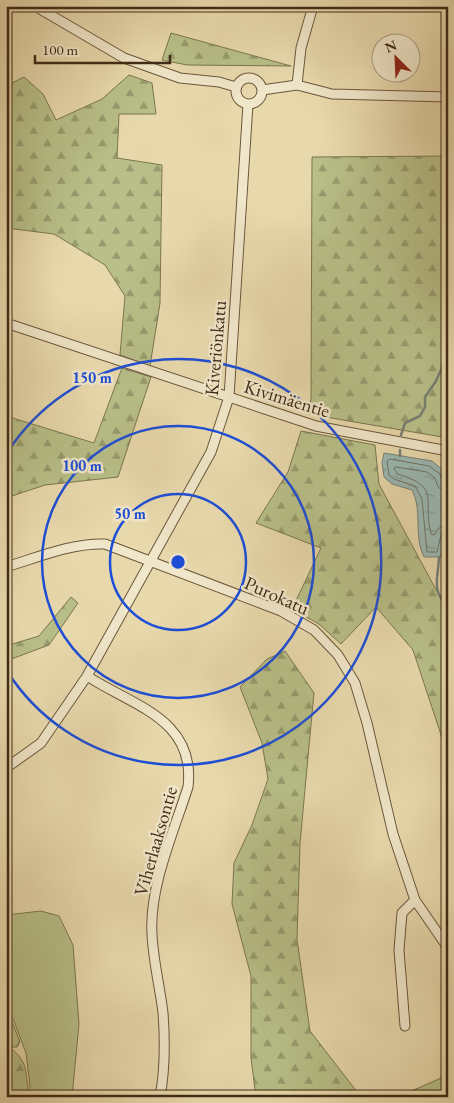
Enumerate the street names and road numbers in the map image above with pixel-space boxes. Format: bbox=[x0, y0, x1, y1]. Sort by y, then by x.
street label: Kiveriönkatu bbox=[199, 299, 232, 397]
street label: Kivimäentie bbox=[241, 374, 333, 423]
street label: Purokatu bbox=[240, 570, 313, 621]
street label: Viherlaaksontie bbox=[128, 783, 183, 899]

